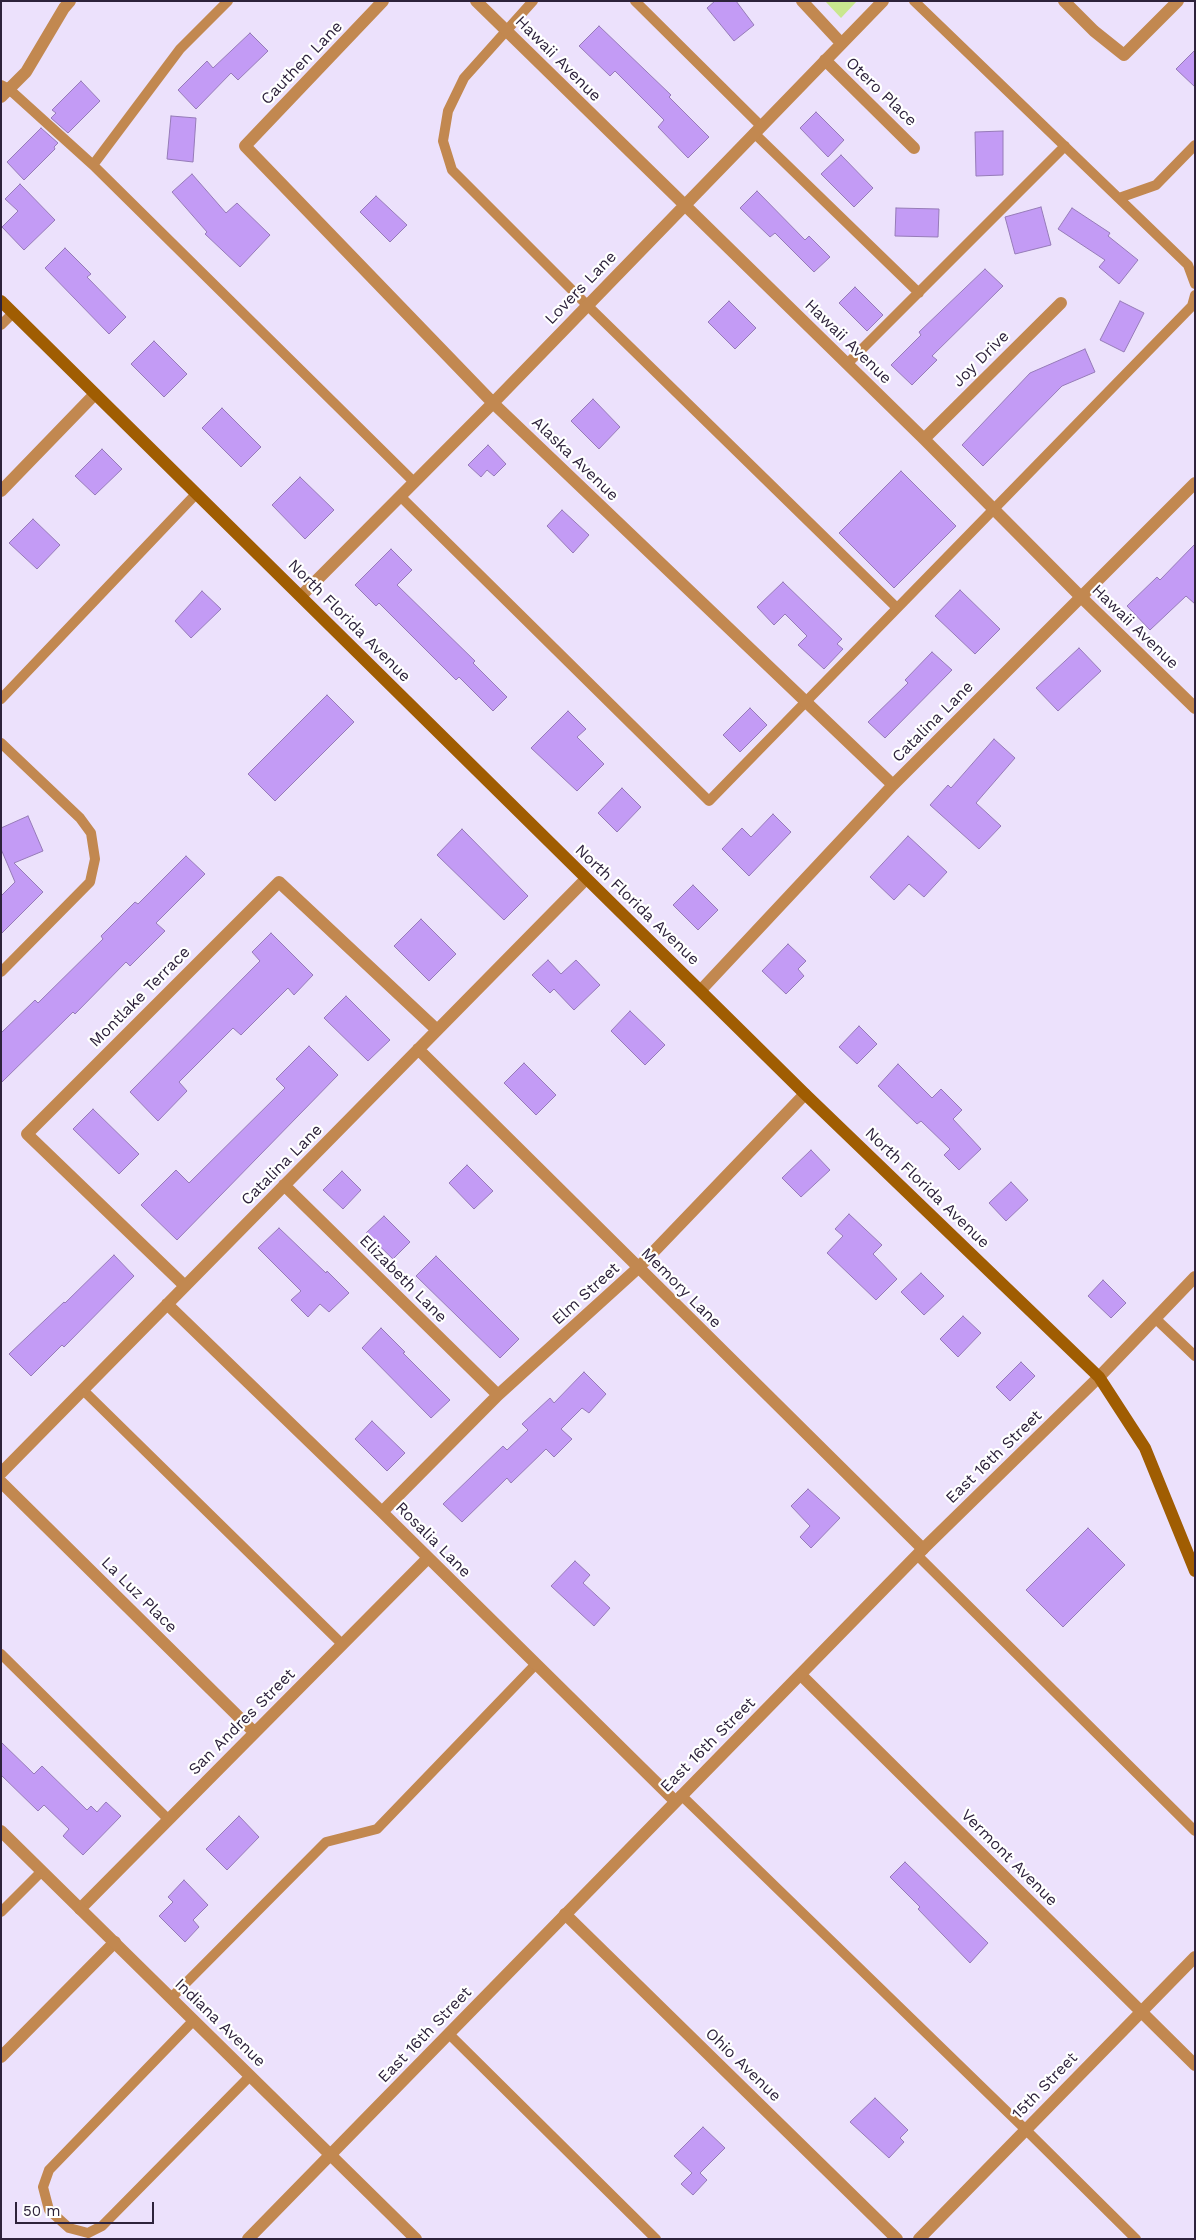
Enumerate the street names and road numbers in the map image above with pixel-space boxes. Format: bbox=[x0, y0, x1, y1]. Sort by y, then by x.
street label: Hawaii Avenue bbox=[511, 12, 605, 106]
street label: Cauthen Lane bbox=[257, 17, 347, 109]
street label: Otero Place bbox=[842, 53, 920, 131]
street label: Lovers Lane bbox=[541, 247, 621, 329]
street label: Hawaii Avenue bbox=[801, 296, 895, 388]
street label: Joy Drive bbox=[949, 327, 1013, 391]
street label: Alaska Avenue bbox=[528, 413, 622, 505]
street label: North Florida Avenue bbox=[284, 556, 414, 686]
street label: Hawaii Avenue bbox=[1088, 581, 1182, 673]
street label: Catalina Lane bbox=[888, 677, 978, 767]
street label: North Florida Avenue bbox=[571, 841, 703, 969]
street label: Montlake Terrace bbox=[86, 943, 194, 1051]
street label: Catalina Lane bbox=[237, 1120, 327, 1210]
street label: North Florida Avenue bbox=[861, 1124, 993, 1252]
street label: Elizabeth Lane bbox=[355, 1231, 451, 1327]
street label: Memory Lane bbox=[637, 1244, 725, 1332]
street label: Elm Street bbox=[548, 1259, 624, 1329]
street label: East 16th Street bbox=[942, 1406, 1046, 1508]
street label: Rosalia Lane bbox=[391, 1498, 475, 1582]
street label: La Luz Place bbox=[97, 1553, 181, 1637]
street label: San Andres Street bbox=[185, 1665, 299, 1779]
street label: East 16th Street bbox=[657, 1694, 759, 1796]
street label: Vermont Avenue bbox=[957, 1806, 1061, 1910]
street label: Indiana Avenue bbox=[171, 1975, 269, 2071]
street label: East 16th Street bbox=[374, 1983, 476, 2087]
street label: Ohio Avenue bbox=[701, 2024, 785, 2106]
street label: 15th Street bbox=[1008, 2048, 1082, 2124]

